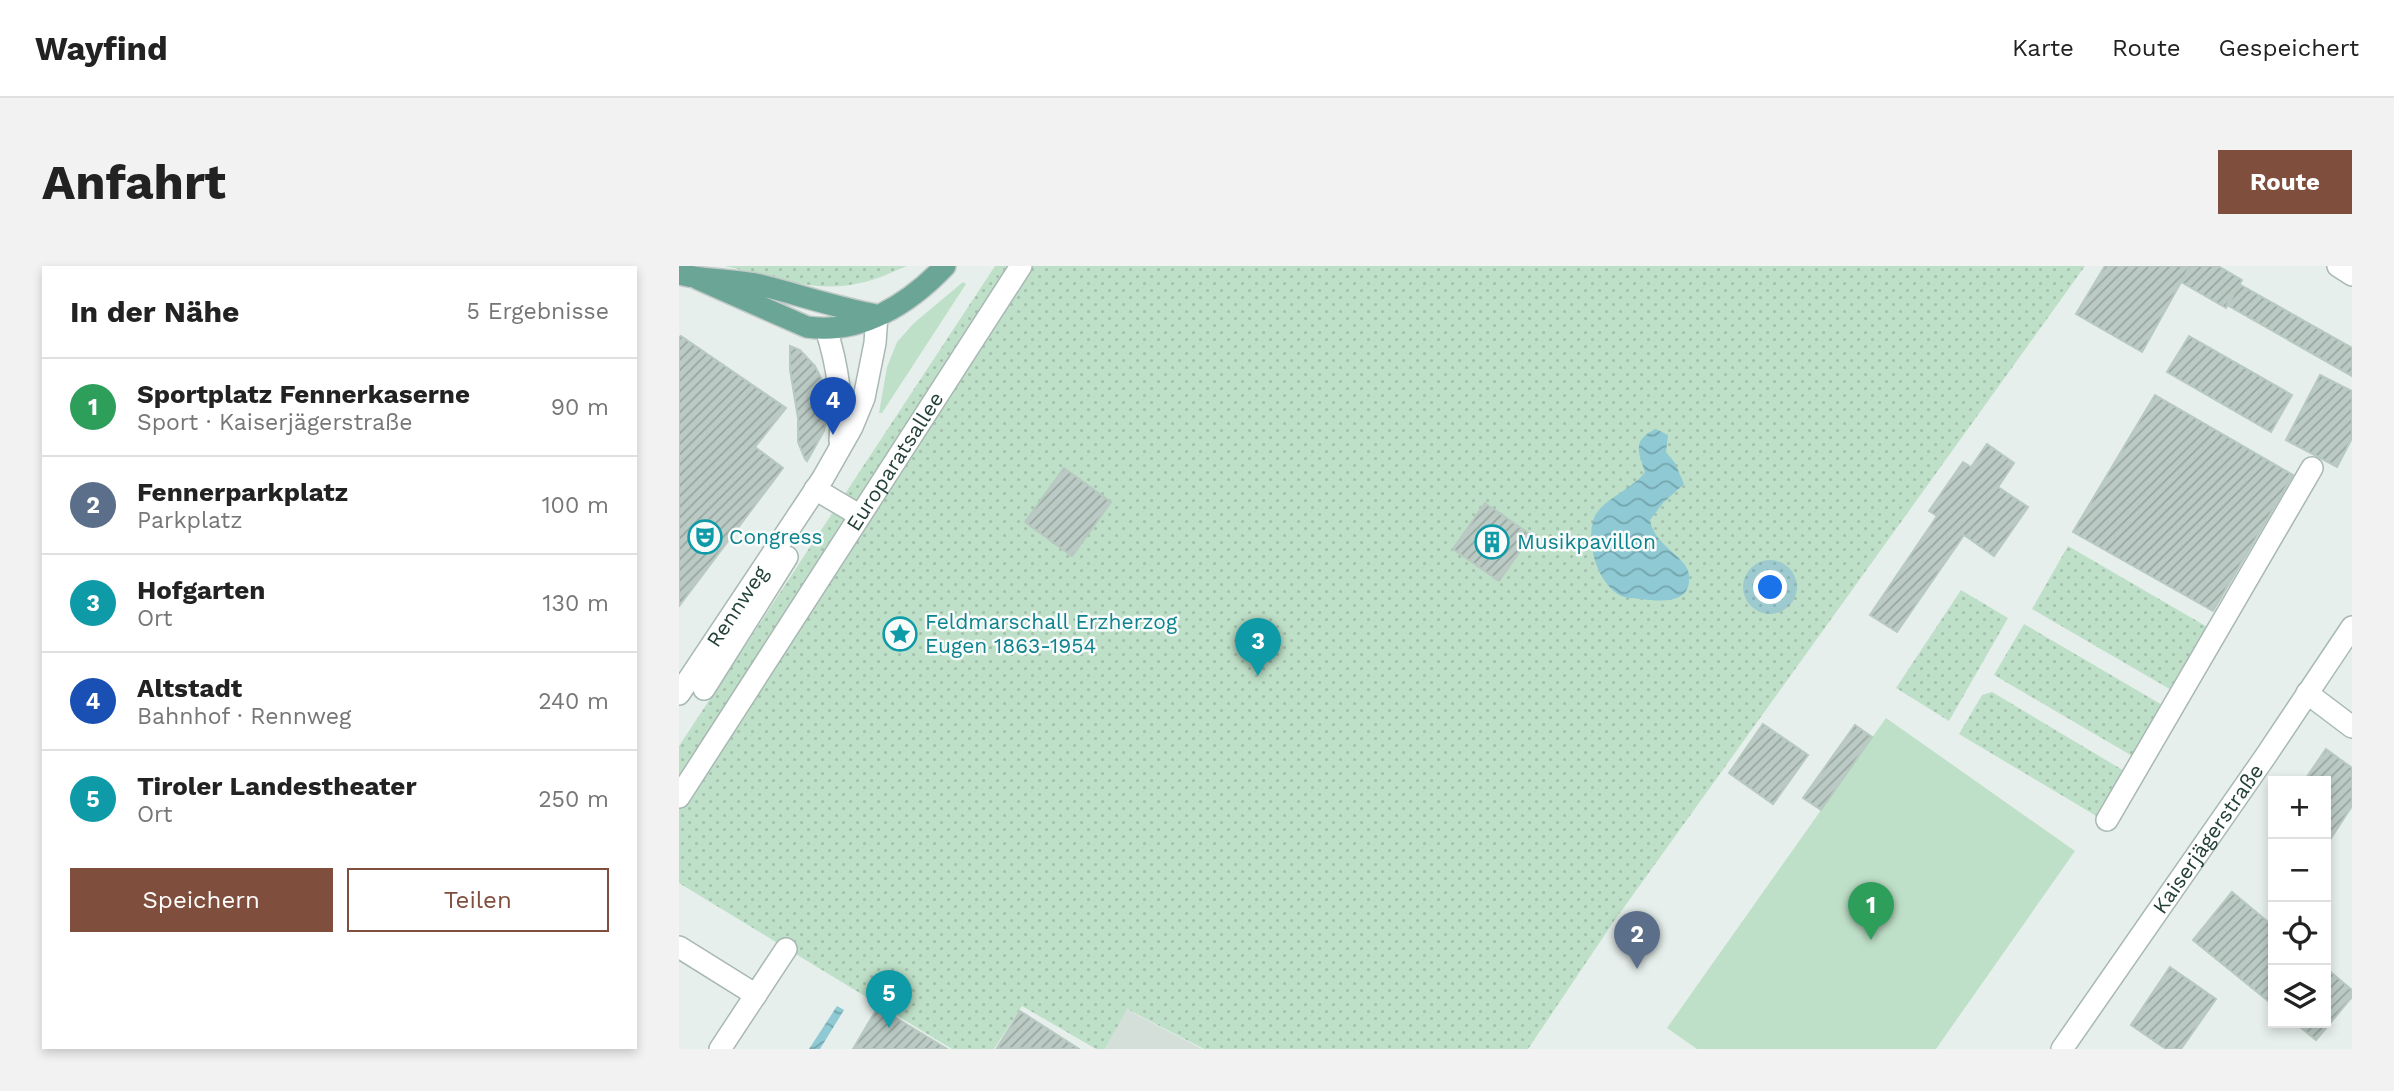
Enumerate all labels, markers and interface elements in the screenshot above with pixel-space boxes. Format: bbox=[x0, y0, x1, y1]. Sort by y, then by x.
text: Wayfind bbox=[35, 29, 168, 68]
text: Karte bbox=[2012, 34, 2074, 62]
text: Route bbox=[2112, 34, 2181, 62]
text: Gespeichert bbox=[2219, 34, 2359, 62]
button: Route bbox=[2218, 150, 2352, 214]
text: Anfahrt bbox=[42, 153, 226, 211]
text: In der Nähe bbox=[70, 294, 239, 329]
text: 5 Ergebnisse bbox=[466, 298, 609, 325]
pin: 4 bbox=[810, 377, 856, 435]
text: Sportplatz Fennerkaserne bbox=[137, 379, 470, 409]
street label: Europaratsallee bbox=[841, 387, 949, 536]
text: 1 bbox=[88, 394, 98, 421]
text: 90 m bbox=[551, 394, 609, 421]
text: Sport · Kaiserjägerstraße bbox=[137, 409, 413, 436]
text: Fennerparkplatz bbox=[137, 477, 348, 507]
text: 2 bbox=[86, 492, 100, 519]
text: 100 m bbox=[542, 492, 609, 519]
text: Parkplatz bbox=[137, 507, 242, 534]
theatre icon: Congress bbox=[686, 518, 724, 556]
building icon: Musikpavillon bbox=[1473, 523, 1511, 561]
place label: Congress bbox=[729, 524, 823, 549]
place label: Musikpavillon bbox=[1517, 529, 1656, 554]
street label: Rennweg bbox=[701, 560, 773, 652]
your location bbox=[1753, 570, 1787, 604]
text: Hofgarten bbox=[137, 575, 265, 605]
text: 3 bbox=[86, 590, 100, 617]
text: 130 m bbox=[543, 590, 609, 617]
text: Ort bbox=[137, 605, 172, 632]
place label: Feldmarschall Erzherzog Eugen 1863-1954 bbox=[925, 609, 1178, 658]
place icon: Feldmarschall Erzherzog Eugen 1863-1954 bbox=[881, 615, 919, 653]
pin: 3 bbox=[1235, 618, 1281, 676]
text: Altstadt bbox=[137, 673, 242, 703]
text: 4 bbox=[86, 688, 100, 715]
text: 240 m bbox=[538, 688, 609, 715]
text: Bahnhof · Rennweg bbox=[137, 703, 351, 730]
street label: Kaiserjägerstraße bbox=[2147, 759, 2268, 918]
text: Tiroler Landestheater bbox=[137, 771, 417, 801]
map controls bbox=[2268, 776, 2331, 1028]
button: + bbox=[2268, 776, 2331, 839]
text: 5 bbox=[86, 786, 100, 813]
text: 250 m bbox=[538, 786, 609, 813]
text: Ort bbox=[137, 801, 172, 828]
button: − bbox=[2268, 839, 2331, 902]
button: Speichern bbox=[70, 868, 333, 932]
button: Teilen bbox=[347, 868, 609, 932]
pin: 1 bbox=[1848, 882, 1894, 940]
button: locate bbox=[2268, 902, 2331, 965]
pin: 2 bbox=[1614, 911, 1660, 969]
button: layers bbox=[2268, 965, 2331, 1028]
pin: 5 bbox=[866, 970, 912, 1028]

